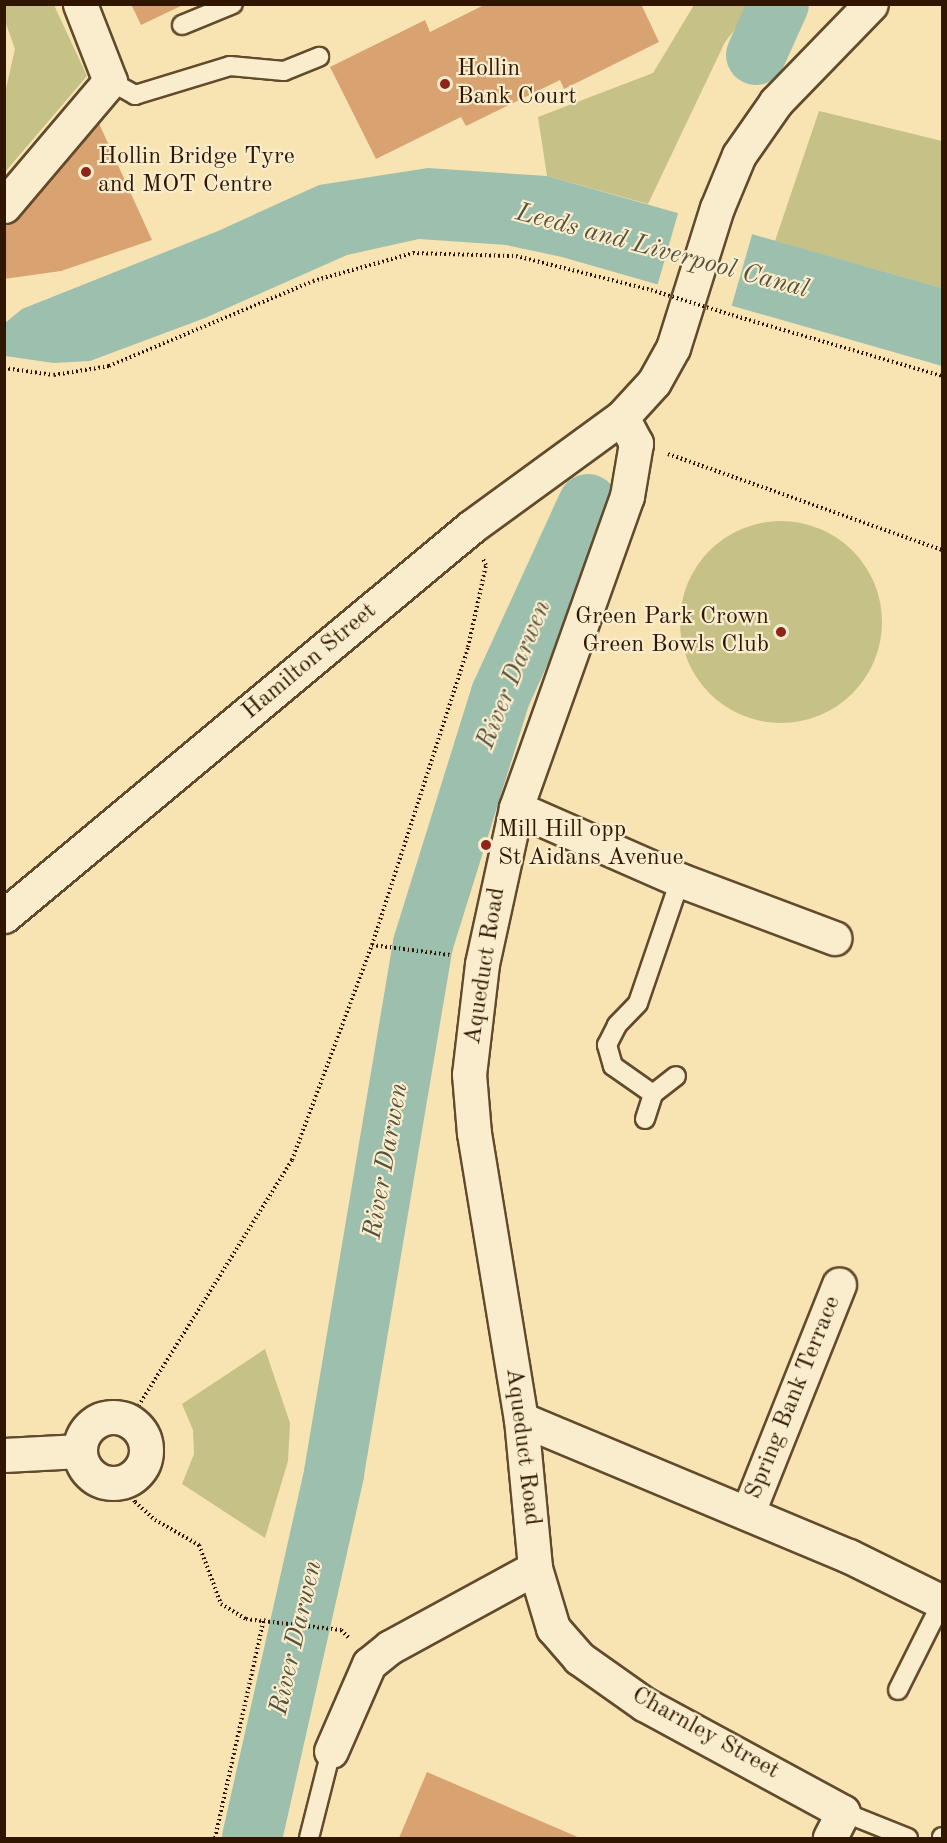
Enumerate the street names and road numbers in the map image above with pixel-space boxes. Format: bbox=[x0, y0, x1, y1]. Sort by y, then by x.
street label: Hamilton Street bbox=[237, 597, 383, 727]
street label: Aqueduct Road bbox=[459, 885, 513, 1047]
street label: Spring Bank Terrace bbox=[740, 1292, 848, 1504]
street label: Aqueduct Road bbox=[498, 1367, 546, 1527]
street label: Charnley Street bbox=[626, 1682, 784, 1786]

